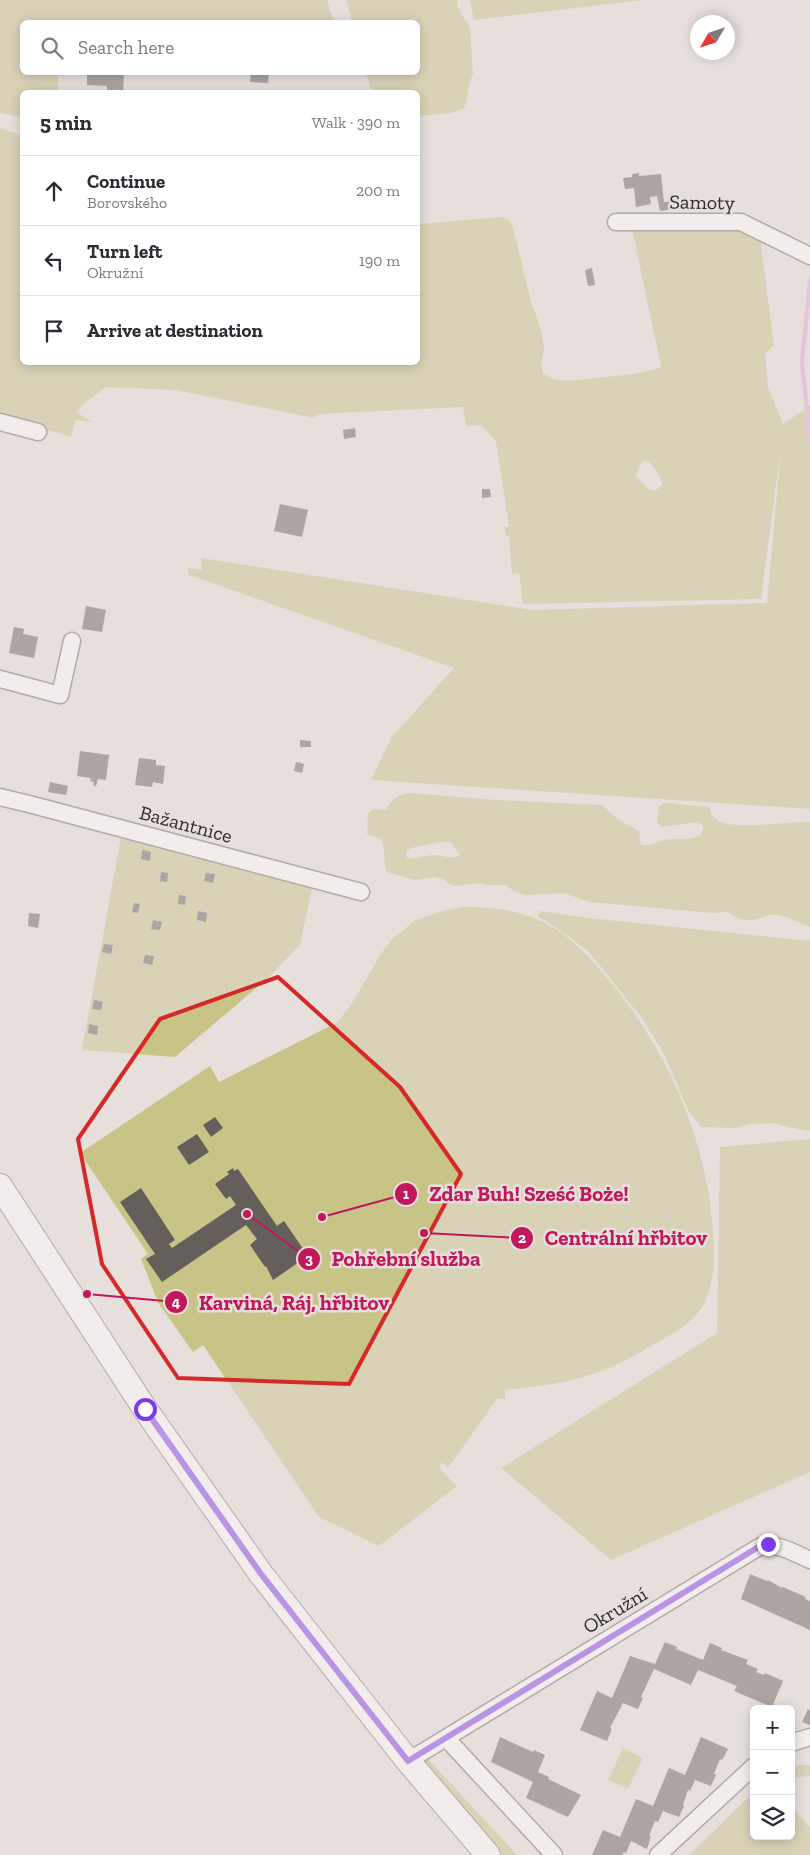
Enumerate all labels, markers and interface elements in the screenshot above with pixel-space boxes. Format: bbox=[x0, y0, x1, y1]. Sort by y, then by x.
north arrow bbox=[690, 15, 735, 60]
search box bbox=[20, 20, 420, 75]
icon: search bbox=[38, 34, 66, 62]
text: Search here bbox=[78, 36, 174, 59]
text: 5 min bbox=[40, 110, 92, 135]
text: Walk · 390 m bbox=[312, 113, 400, 132]
text: Continue bbox=[87, 170, 165, 193]
icon: ahead bbox=[40, 177, 68, 205]
text: 200 m bbox=[356, 181, 400, 200]
street label: Samoty bbox=[669, 189, 736, 215]
text: Borovského bbox=[87, 193, 167, 212]
text: Turn left bbox=[87, 240, 162, 263]
icon: left bbox=[40, 247, 68, 275]
text: 190 m bbox=[359, 251, 400, 270]
text: Okružní bbox=[87, 263, 144, 282]
icon: arrive bbox=[40, 317, 68, 345]
text: Arrive at destination bbox=[87, 319, 263, 342]
street label: Bažantnice bbox=[137, 800, 235, 848]
callout: Zdar Buh! Sześć Boże! bbox=[394, 1176, 639, 1212]
text: Zdar Buh! Sześć Boże! bbox=[429, 1181, 629, 1206]
text: 1 bbox=[403, 1185, 409, 1203]
callout: Centrální hřbitov bbox=[510, 1220, 717, 1256]
text: Centrální hřbitov bbox=[545, 1225, 707, 1250]
text: 2 bbox=[518, 1229, 526, 1247]
callout: Pohřební služba bbox=[297, 1241, 491, 1277]
text: Pohřební služba bbox=[331, 1246, 481, 1271]
text: 3 bbox=[305, 1250, 313, 1268]
callout: Karviná, Ráj, hřbitov bbox=[164, 1284, 399, 1320]
text: Karviná, Ráj, hřbitov bbox=[199, 1290, 389, 1315]
text: 4 bbox=[172, 1293, 181, 1311]
route start bbox=[134, 1398, 157, 1421]
route end bbox=[757, 1533, 780, 1556]
street label: Okružní bbox=[579, 1581, 652, 1638]
map controls bbox=[750, 1705, 795, 1840]
button: + bbox=[750, 1705, 795, 1750]
button: − bbox=[750, 1750, 795, 1795]
button: layers bbox=[750, 1795, 795, 1840]

